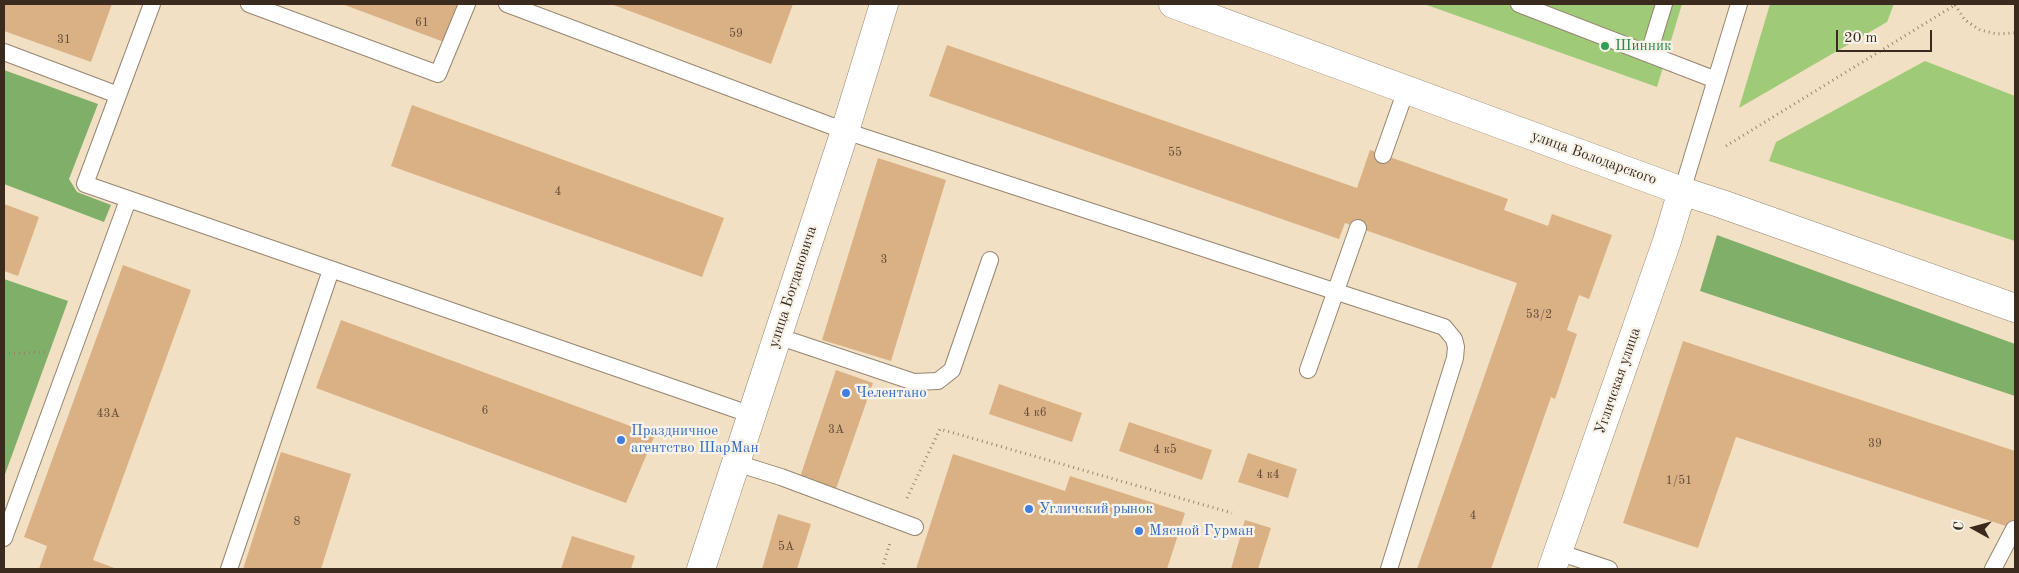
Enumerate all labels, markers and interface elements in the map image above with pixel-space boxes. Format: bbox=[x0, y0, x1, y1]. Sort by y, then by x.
house number: 61 bbox=[415, 16, 429, 30]
scale bar bbox=[1839, 20, 1935, 52]
house number: 59 bbox=[729, 27, 743, 41]
text: 20 m bbox=[1844, 31, 1878, 46]
house number: 31 bbox=[57, 33, 71, 47]
place label: Шинник bbox=[1615, 37, 1672, 55]
marker: Шинник bbox=[1599, 40, 1611, 52]
street label: улица Володарского bbox=[1529, 127, 1659, 189]
house number: 55 bbox=[1168, 146, 1182, 160]
house number: 4 bbox=[555, 185, 561, 199]
street label: улица Богдановича bbox=[765, 224, 821, 350]
house number: 3 bbox=[881, 253, 887, 267]
house number: 53/2 bbox=[1526, 308, 1552, 322]
street label: Угличская улица bbox=[1591, 325, 1645, 437]
place label: Челентано bbox=[856, 384, 927, 402]
marker: Челентано bbox=[840, 387, 852, 399]
house number: 6 bbox=[482, 404, 488, 418]
house number: 4 к6 bbox=[1023, 406, 1047, 420]
house number: 43А bbox=[96, 407, 120, 421]
place label: Праздничное агентство ШарМан bbox=[631, 422, 759, 457]
house number: 3А bbox=[828, 423, 844, 437]
marker: Праздничное агентство ШарМан bbox=[615, 434, 627, 446]
house number: 39 bbox=[1868, 437, 1882, 451]
house number: 4 к5 bbox=[1153, 443, 1177, 457]
house number: 4 к4 bbox=[1256, 468, 1280, 482]
house number: 1/51 bbox=[1666, 474, 1692, 488]
place label: Угличский рынок bbox=[1039, 500, 1153, 518]
marker: Угличский рынок bbox=[1023, 503, 1035, 515]
north arrow bbox=[1949, 503, 1999, 553]
house number: 4 bbox=[1470, 509, 1476, 523]
house number: 8 bbox=[294, 515, 300, 529]
text: С bbox=[1952, 521, 1967, 532]
place label: Мясной Гурман bbox=[1149, 522, 1254, 540]
marker: Мясной Гурман bbox=[1133, 525, 1145, 537]
house number: 5А bbox=[778, 540, 794, 554]

